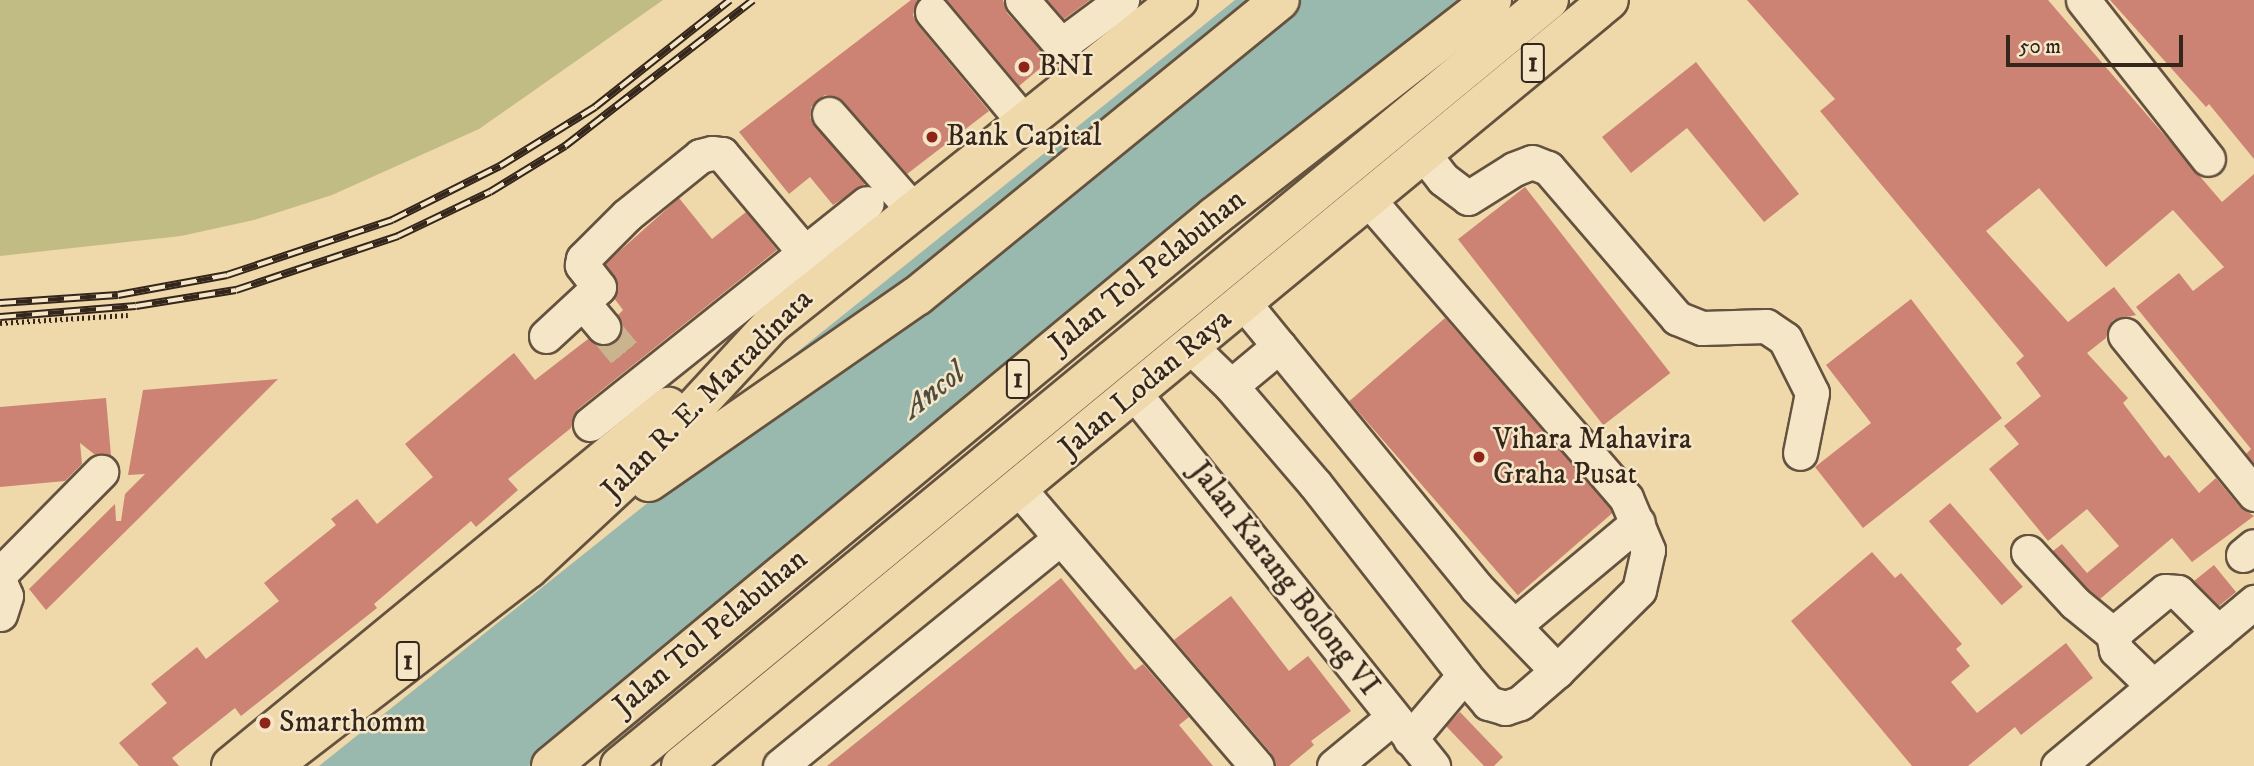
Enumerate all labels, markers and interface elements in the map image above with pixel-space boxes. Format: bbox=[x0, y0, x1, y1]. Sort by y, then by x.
scale bar bbox=[2009, 21, 2186, 65]
text: 50 m bbox=[2019, 34, 2061, 60]
road number: 1 bbox=[1521, 38, 1545, 88]
place label: BNI bbox=[1038, 49, 1094, 85]
marker: BNI bbox=[1016, 59, 1032, 75]
place label: Bank Capital bbox=[946, 119, 1101, 155]
marker: Bank Capital bbox=[924, 129, 940, 145]
street label: Jalan Tol Pelabuhan bbox=[1043, 182, 1253, 362]
street label: Jalan R. E. Martadinata bbox=[595, 282, 821, 508]
street label: Jalan Lodan Raya bbox=[1053, 302, 1239, 466]
road number: 1 bbox=[1006, 354, 1030, 404]
water label: Ancol bbox=[895, 355, 973, 427]
place label: Vihara Mahavira Graha Pusat bbox=[1493, 422, 1692, 492]
marker: Vihara Mahavira Graha Pusat bbox=[1471, 449, 1487, 465]
street label: Jalan Karang Bolong VI bbox=[1181, 455, 1387, 703]
street label: Jalan Tol Pelabuhan bbox=[607, 542, 815, 724]
road number: 1 bbox=[396, 636, 420, 686]
place label: Smarthomm bbox=[279, 705, 426, 741]
marker: Smarthomm bbox=[257, 715, 273, 731]

